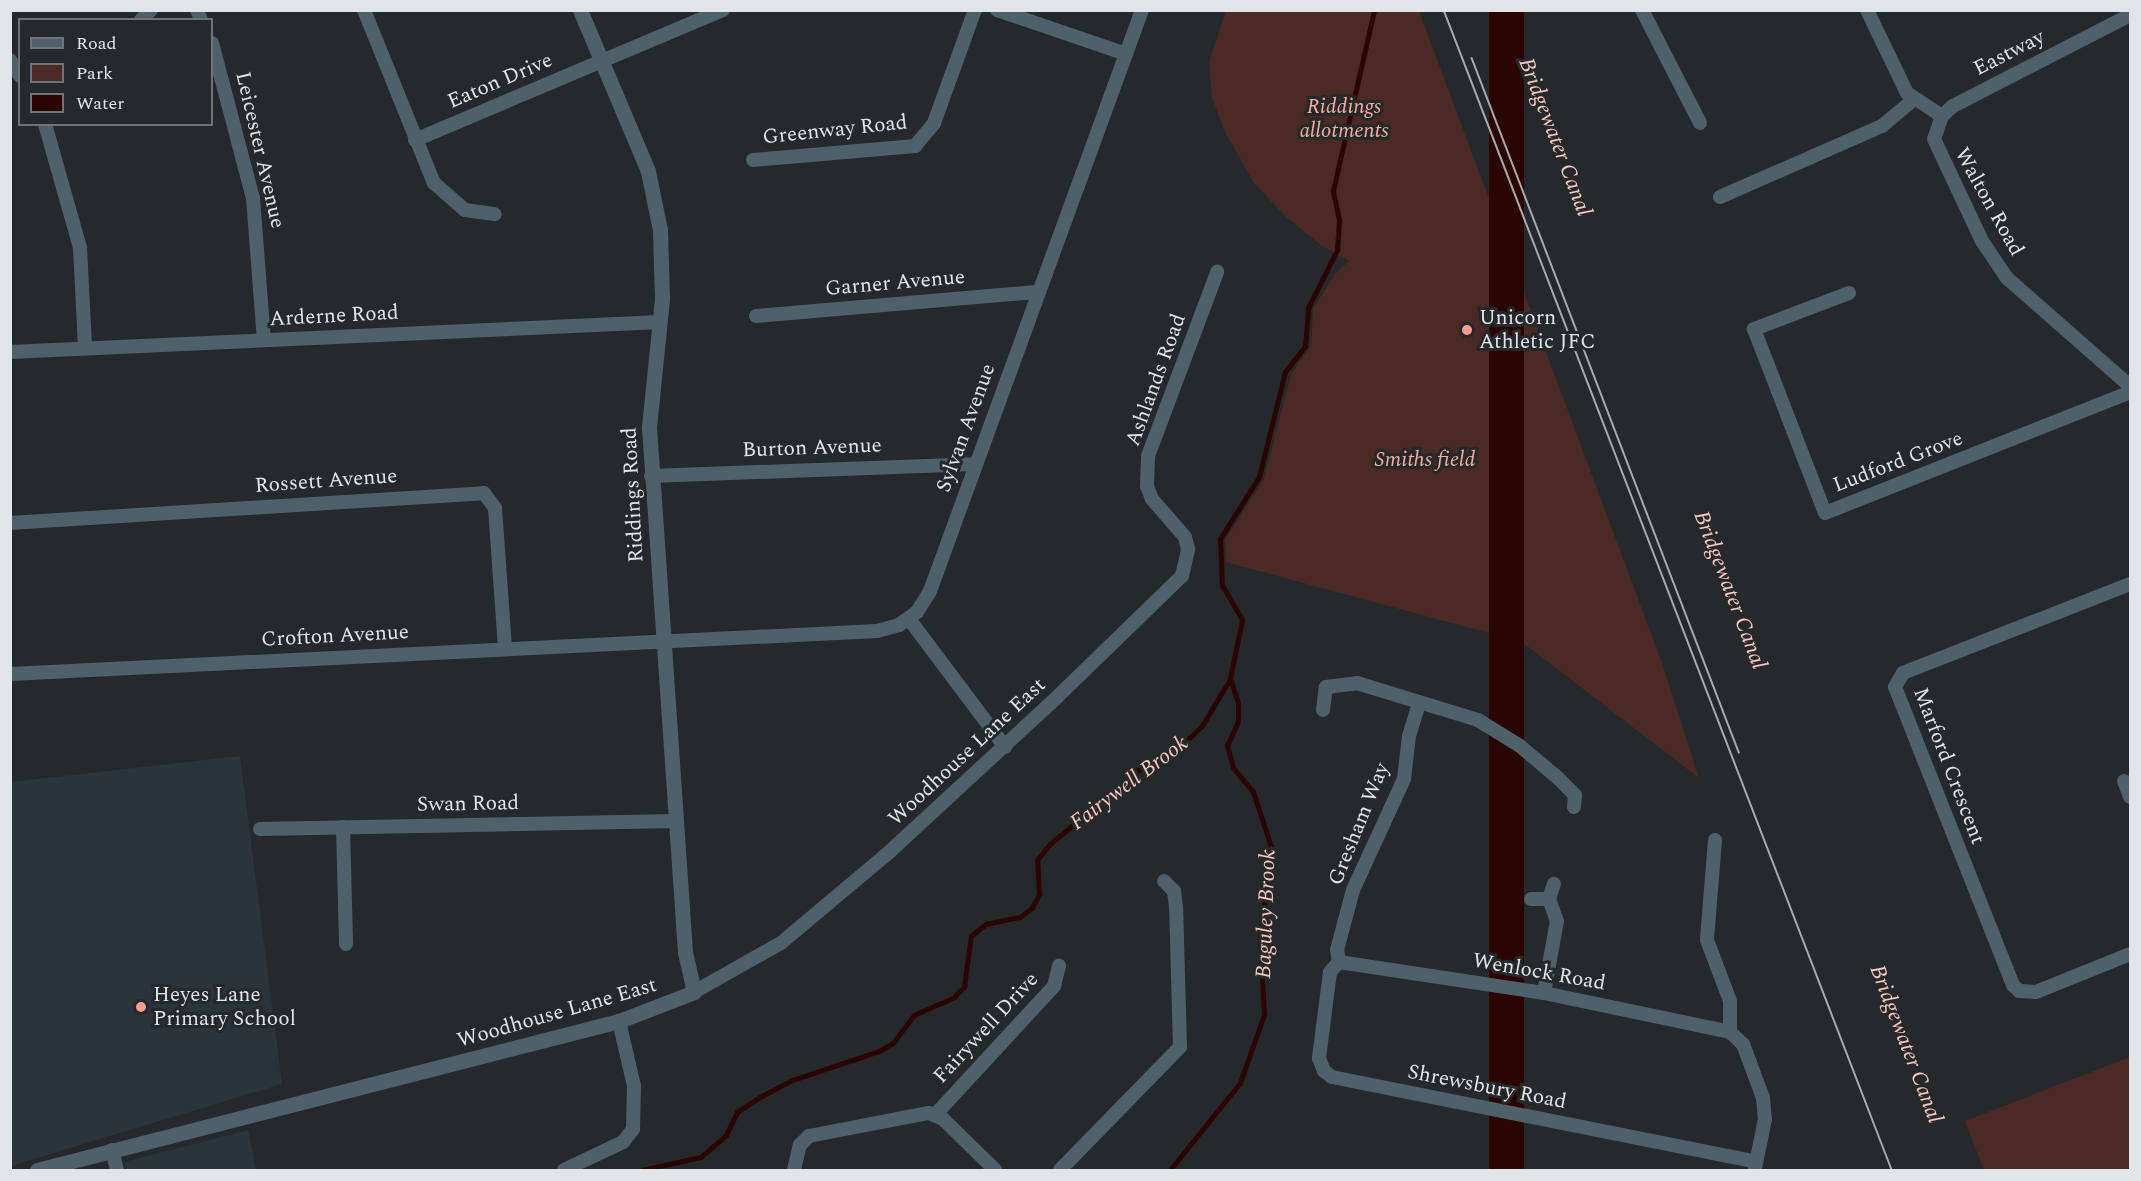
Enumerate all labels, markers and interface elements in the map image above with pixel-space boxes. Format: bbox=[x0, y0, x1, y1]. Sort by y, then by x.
legend bbox=[18, 18, 213, 126]
street label: Eastway bbox=[1969, 24, 2049, 82]
text: Road bbox=[76, 30, 117, 57]
street label: Eaton Drive bbox=[444, 48, 556, 114]
water label: Bridgewater Canal bbox=[1513, 54, 1597, 220]
text: Park bbox=[76, 60, 113, 87]
street label: Leicester Avenue bbox=[230, 69, 290, 231]
text: Water bbox=[76, 90, 124, 117]
park label: Riddings allotments bbox=[1299, 94, 1389, 144]
street label: Greenway Road bbox=[761, 110, 909, 150]
street label: Walton Road bbox=[1949, 143, 2029, 261]
street label: Garner Avenue bbox=[824, 264, 966, 302]
street label: Arderne Road bbox=[269, 300, 399, 332]
place label: Unicorn Athletic JFC bbox=[1479, 305, 1596, 355]
street label: Ashlands Road bbox=[1120, 310, 1192, 450]
marker: Unicorn Athletic JFC bbox=[1460, 323, 1474, 337]
street label: Sylvan Avenue bbox=[931, 360, 1001, 496]
street label: Ludford Grove bbox=[1830, 426, 1966, 498]
street label: Riddings Road bbox=[617, 427, 649, 563]
street label: Burton Avenue bbox=[742, 433, 882, 463]
park label: Smiths field bbox=[1375, 447, 1475, 473]
street label: Rossett Avenue bbox=[254, 463, 398, 499]
water label: Bridgewater Canal bbox=[1688, 507, 1772, 673]
street label: Crofton Avenue bbox=[261, 620, 409, 652]
street label: Woodhouse Lane East bbox=[883, 673, 1051, 831]
street label: Marford Crescent bbox=[1908, 684, 1990, 848]
water label: Fairywell Brook bbox=[1065, 730, 1193, 836]
street label: Gresham Way bbox=[1323, 759, 1395, 889]
street label: Swan Road bbox=[417, 791, 519, 817]
water label: Baguley Brook bbox=[1251, 849, 1281, 979]
street label: Wenlock Road bbox=[1471, 948, 1607, 996]
water label: Bridgewater Canal bbox=[1864, 961, 1948, 1127]
street label: Fairywell Drive bbox=[928, 967, 1044, 1089]
street label: Woodhouse Lane East bbox=[454, 972, 660, 1054]
place label: Heyes Lane Primary School bbox=[153, 982, 296, 1032]
marker: Heyes Lane Primary School bbox=[134, 1000, 148, 1014]
street label: Shrewsbury Road bbox=[1406, 1059, 1568, 1115]

